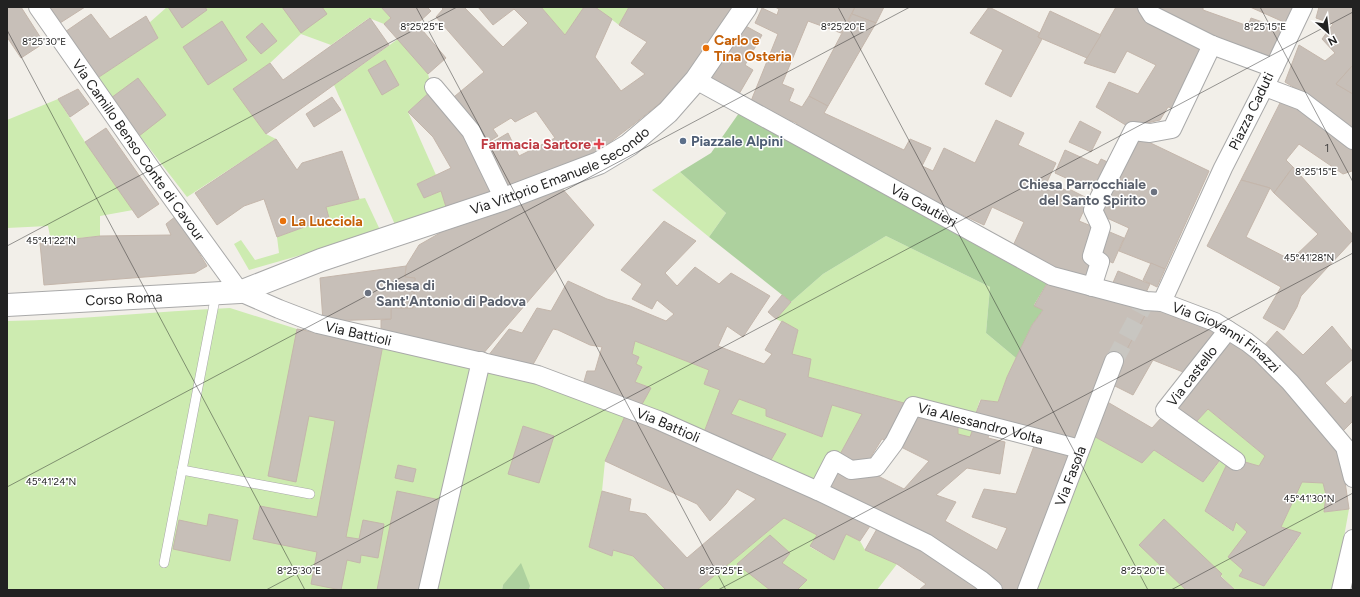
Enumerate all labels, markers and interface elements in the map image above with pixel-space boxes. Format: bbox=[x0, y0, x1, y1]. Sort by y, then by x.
north arrow bbox=[1308, 12, 1348, 52]
text: 8°25'25"E bbox=[400, 20, 444, 33]
text: 8°25'20"E bbox=[821, 20, 865, 33]
text: 8°25'15"E bbox=[1244, 20, 1286, 33]
place label: Carlo e Tina Osteria bbox=[714, 32, 792, 65]
text: N bbox=[1326, 33, 1339, 48]
text: 8°25'30"E bbox=[22, 35, 66, 48]
marker: Carlo e Tina Osteria bbox=[701, 43, 711, 53]
street label: Via Camillo Benso Conte di Cavour bbox=[68, 56, 208, 245]
street label: Piazza Caduti bbox=[1225, 69, 1278, 153]
street label: Via Vittorio Emanuele Secondo bbox=[468, 123, 653, 219]
place label: Piazzale Alpini bbox=[691, 133, 783, 150]
place label: Farmacia Sartore bbox=[481, 136, 591, 153]
marker: Piazzale Alpini bbox=[678, 136, 688, 146]
marker: Farmacia Sartore bbox=[594, 139, 604, 149]
house number: 1 bbox=[1325, 141, 1329, 155]
text: 8°25'15"E bbox=[1295, 165, 1337, 178]
place label: Chiesa Parrocchiale del Santo Spirito bbox=[1019, 176, 1146, 209]
street label: Via Gautieri bbox=[887, 181, 960, 231]
marker: Chiesa Parrocchiale del Santo Spirito bbox=[1149, 187, 1159, 197]
place label: La Lucciola bbox=[291, 213, 363, 230]
marker: La Lucciola bbox=[278, 216, 288, 226]
text: 45°41'22"N bbox=[26, 234, 76, 247]
text: 45°41'28"N bbox=[1284, 251, 1334, 264]
place label: Chiesa di Sant'Antonio di Padova bbox=[376, 277, 526, 310]
street label: Corso Roma bbox=[85, 288, 163, 310]
marker: Chiesa di Sant'Antonio di Padova bbox=[363, 288, 373, 298]
street label: Via Giovanni Finazzi bbox=[1170, 299, 1284, 376]
street label: Via Battioli bbox=[323, 318, 393, 350]
street label: Via castello bbox=[1164, 343, 1221, 410]
street label: Via Alessandro Volta bbox=[916, 400, 1045, 448]
street label: Via Battioli bbox=[634, 405, 702, 447]
street label: Via Fasola bbox=[1052, 444, 1090, 509]
text: 45°41'24"N bbox=[26, 475, 76, 488]
text: 45°41'30"N bbox=[1284, 492, 1334, 505]
text: 8°25'30"E bbox=[277, 564, 321, 577]
text: 8°25'25"E bbox=[699, 564, 743, 577]
text: 8°25'20"E bbox=[1121, 564, 1165, 577]

